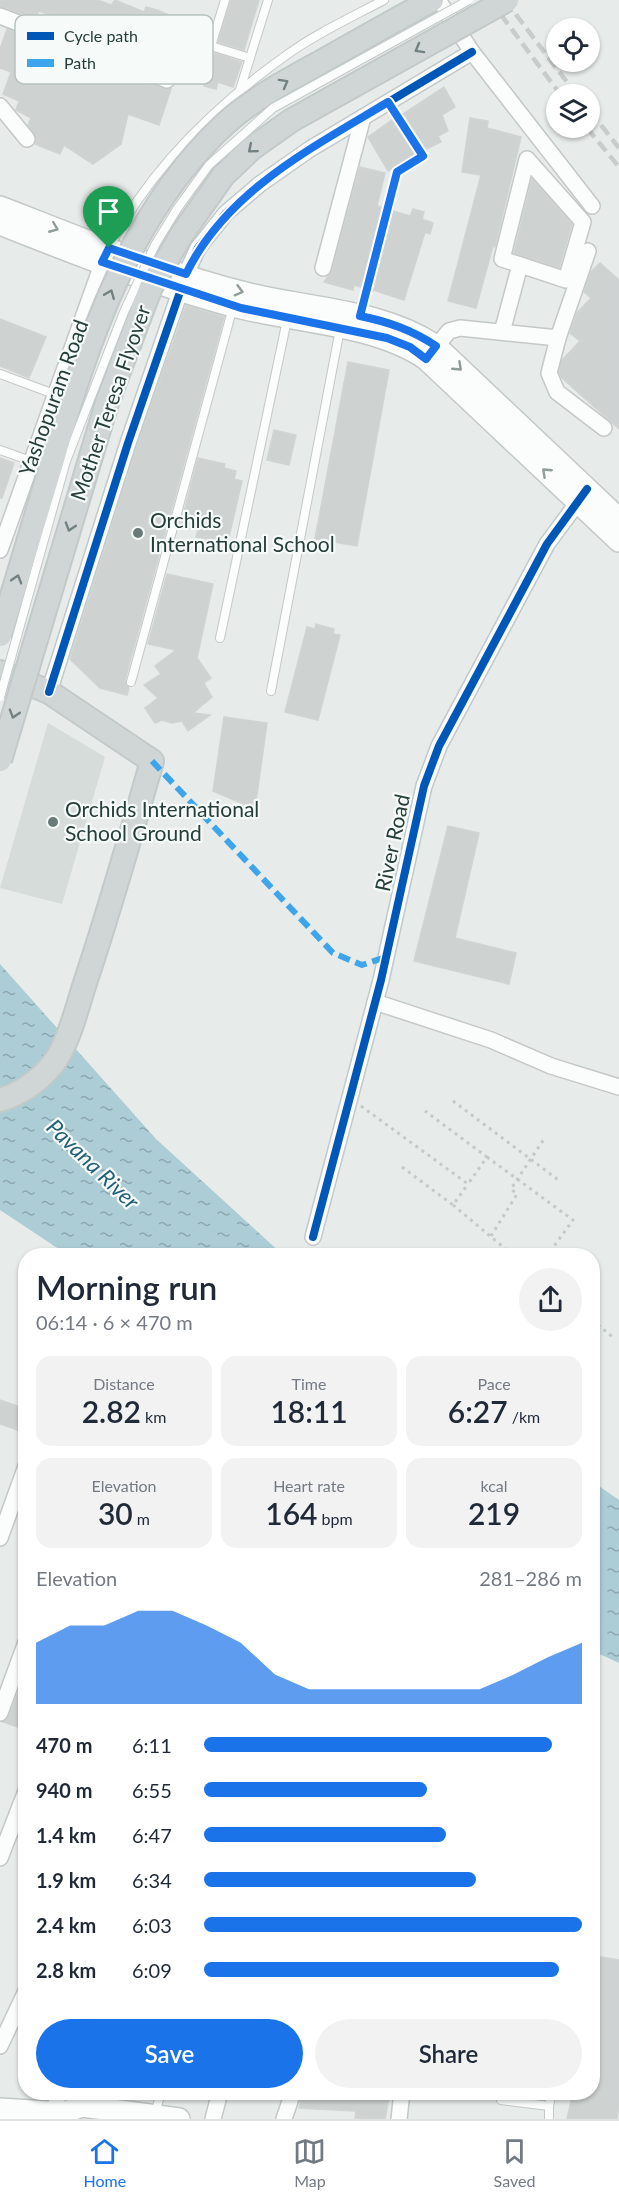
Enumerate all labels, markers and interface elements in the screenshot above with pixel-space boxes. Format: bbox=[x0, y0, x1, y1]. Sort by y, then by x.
legend bbox=[15, 15, 213, 84]
map controls bbox=[546, 18, 600, 138]
button: locate bbox=[546, 18, 600, 72]
text: Cycle path bbox=[64, 26, 138, 45]
one-way arrow bbox=[415, 41, 425, 53]
text: Path bbox=[64, 53, 96, 72]
one-way arrow bbox=[278, 78, 288, 90]
button: layers bbox=[546, 84, 600, 138]
one-way arrow bbox=[248, 142, 259, 153]
pin bbox=[83, 186, 134, 248]
icon: arrive bbox=[92, 195, 125, 228]
one-way arrow bbox=[48, 221, 59, 233]
one-way arrow bbox=[233, 284, 244, 296]
one-way arrow bbox=[103, 289, 115, 300]
street label: Mother Teresa Flyover bbox=[64, 301, 155, 504]
street label: Yashopuram Road bbox=[13, 316, 92, 479]
one-way arrow bbox=[452, 360, 462, 371]
one-way arrow bbox=[542, 468, 553, 479]
place label: Orchids International School bbox=[150, 507, 335, 556]
one-way arrow bbox=[65, 521, 77, 532]
marker: Orchids International School bbox=[131, 526, 145, 540]
one-way arrow bbox=[10, 574, 22, 585]
one-way arrow bbox=[9, 708, 21, 719]
street label: River Road bbox=[369, 792, 414, 894]
place label: Orchids International School Ground bbox=[65, 796, 259, 845]
marker: Orchids International School Ground bbox=[46, 815, 60, 829]
water label: Pavana River bbox=[41, 1113, 146, 1215]
text: Morning run bbox=[36, 1267, 217, 1307]
button: share bbox=[519, 1268, 582, 1331]
text: 06:14 · 6 × 470 m bbox=[36, 1310, 193, 1334]
text: Distance bbox=[93, 1374, 155, 1393]
text: Time bbox=[292, 1374, 326, 1393]
text: Pace bbox=[477, 1374, 511, 1393]
text: 2.82 bbox=[82, 1393, 141, 1429]
text: 18:11 bbox=[270, 1393, 348, 1429]
text: 6:27 bbox=[448, 1393, 508, 1429]
text: km bbox=[141, 1407, 166, 1426]
text: /km bbox=[508, 1407, 540, 1426]
text: Elevation bbox=[92, 1476, 157, 1495]
text: Heart rate bbox=[273, 1476, 345, 1495]
text: kcal bbox=[480, 1476, 508, 1495]
text: 30 bbox=[98, 1495, 133, 1531]
text: 164 bbox=[265, 1495, 318, 1531]
text: 219 bbox=[468, 1495, 520, 1531]
text: m bbox=[133, 1509, 150, 1528]
text: bpm bbox=[318, 1509, 353, 1528]
text: Elevation bbox=[36, 1566, 117, 1590]
text: 281–286 m bbox=[479, 1566, 582, 1590]
text: 470 m bbox=[36, 1733, 92, 1757]
text: 6:11 bbox=[132, 1733, 172, 1757]
text: 940 m bbox=[36, 1778, 92, 1802]
text: 6:55 bbox=[132, 1778, 172, 1802]
text: 1.4 km bbox=[36, 1823, 96, 1847]
text: 6:47 bbox=[132, 1823, 172, 1847]
text: 1.9 km bbox=[36, 1868, 96, 1892]
text: 6:34 bbox=[132, 1868, 172, 1892]
text: 2.4 km bbox=[36, 1913, 96, 1937]
text: 6:03 bbox=[132, 1913, 172, 1937]
text: 2.8 km bbox=[36, 1958, 96, 1982]
text: 6:09 bbox=[132, 1958, 172, 1982]
button: Save bbox=[36, 2019, 303, 2088]
button: Share bbox=[315, 2019, 582, 2088]
tab: Home bbox=[84, 2135, 126, 2190]
tab: Map bbox=[293, 2135, 326, 2190]
tab: Saved bbox=[494, 2135, 535, 2190]

